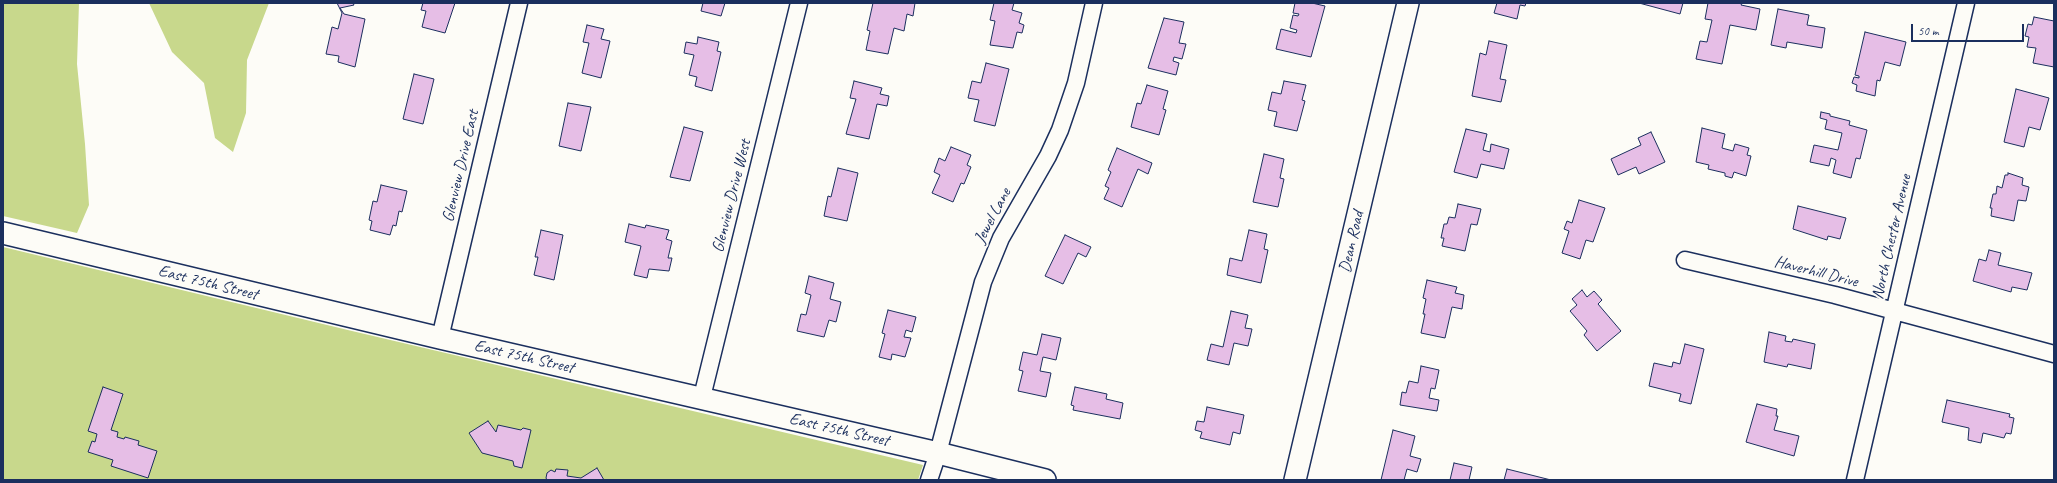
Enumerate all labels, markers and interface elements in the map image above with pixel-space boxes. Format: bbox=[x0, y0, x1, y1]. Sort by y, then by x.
scale bar bbox=[1913, 16, 2026, 42]
text: 50 m bbox=[1918, 23, 1938, 39]
street label: Glenview Drive East bbox=[438, 108, 484, 224]
street label: Glenview Drive West bbox=[708, 137, 756, 255]
street label: North Chester Avenue bbox=[1868, 173, 1916, 301]
street label: Jewel Lane bbox=[970, 185, 1016, 247]
street label: Dean Road bbox=[1335, 209, 1369, 275]
street label: Haverhill Drive bbox=[1772, 252, 1860, 292]
street label: East 75th Street bbox=[156, 261, 260, 305]
street label: East 75th Street bbox=[472, 336, 576, 378]
street label: East 75th Street bbox=[787, 409, 891, 451]

